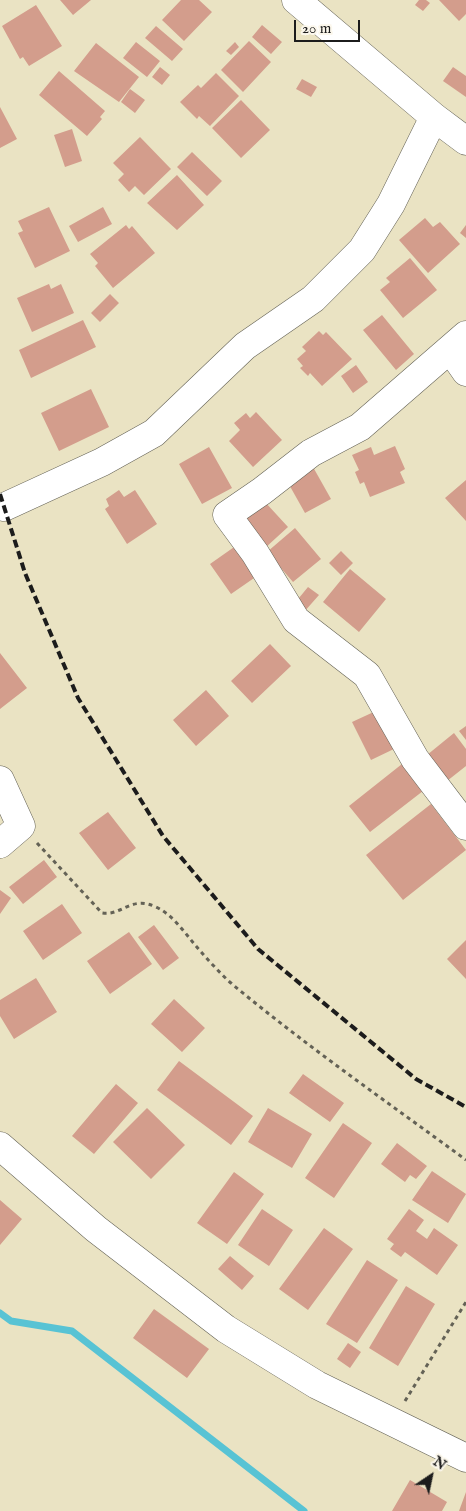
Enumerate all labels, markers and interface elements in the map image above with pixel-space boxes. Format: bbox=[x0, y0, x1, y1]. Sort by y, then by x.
scale bar bbox=[296, 10, 362, 42]
text: 20 m bbox=[302, 19, 331, 38]
north arrow bbox=[406, 1451, 456, 1501]
text: N bbox=[429, 1453, 449, 1474]

